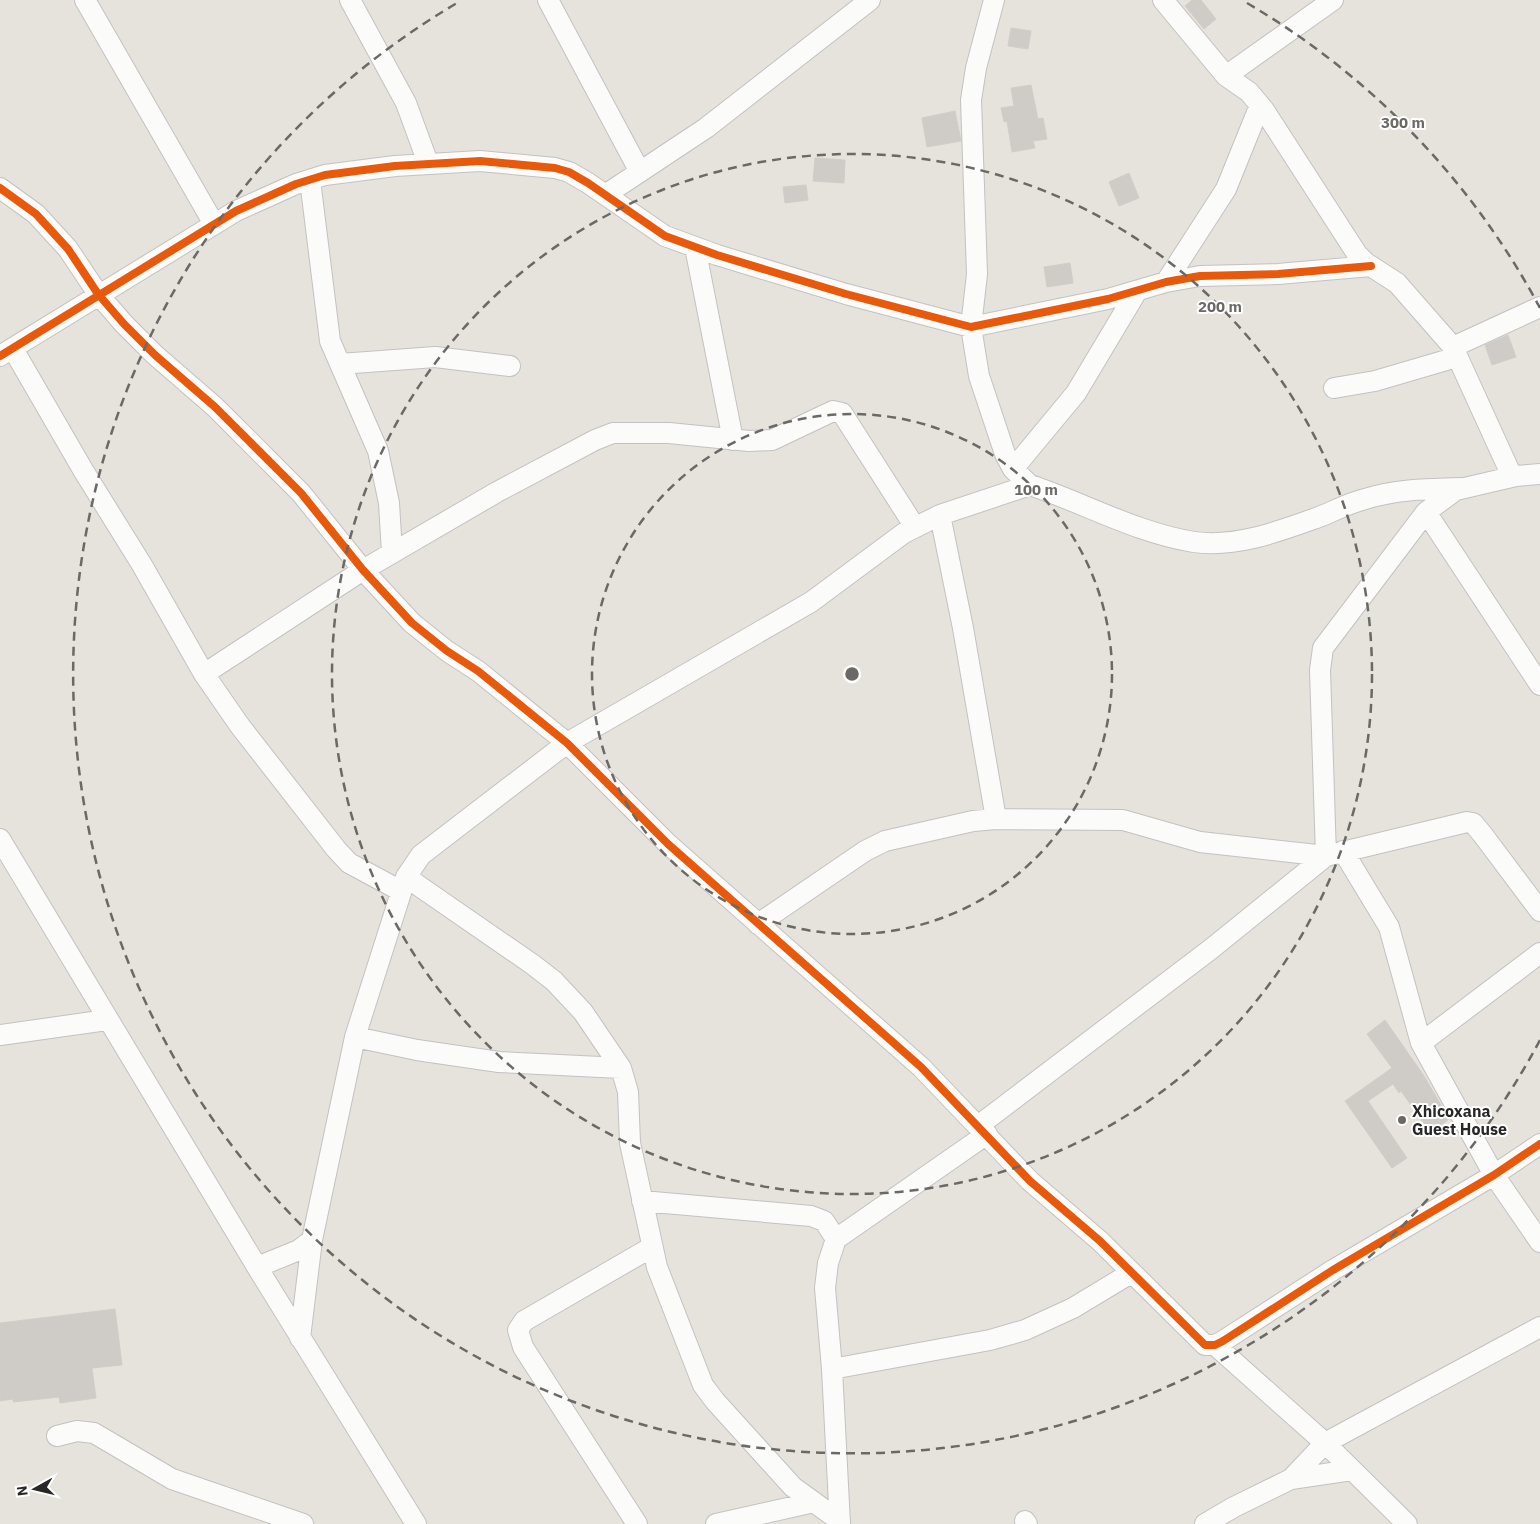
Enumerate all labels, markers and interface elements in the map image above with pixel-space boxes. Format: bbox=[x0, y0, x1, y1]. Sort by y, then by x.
text: 300 m bbox=[1381, 113, 1425, 132]
text: 200 m bbox=[1198, 297, 1242, 316]
text: 100 m bbox=[1014, 480, 1058, 499]
centre of rings bbox=[843, 665, 861, 683]
place label: Xhicoxana Guest House bbox=[1412, 1101, 1507, 1139]
marker: Xhicoxana Guest House bbox=[1396, 1114, 1408, 1126]
north arrow bbox=[10, 1464, 60, 1514]
text: N bbox=[13, 1485, 32, 1497]

